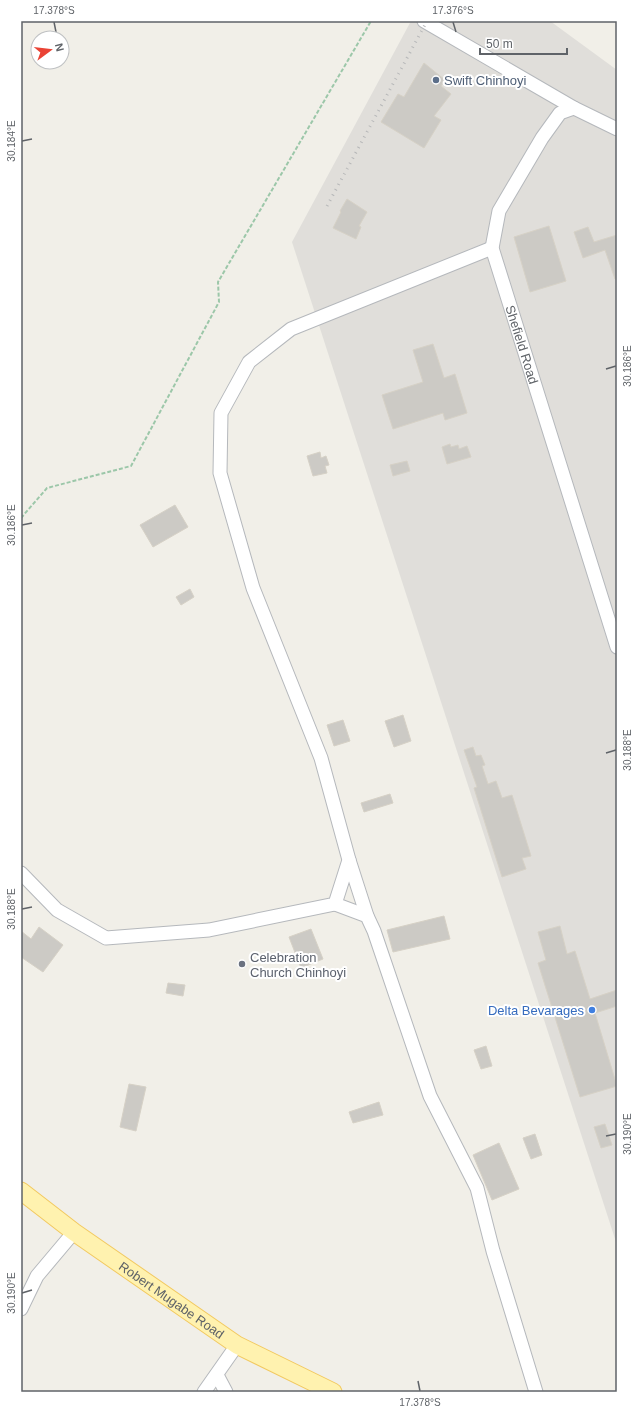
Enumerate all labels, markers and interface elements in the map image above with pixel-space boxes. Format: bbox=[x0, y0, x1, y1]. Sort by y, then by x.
text: 17.378°S bbox=[33, 5, 75, 16]
text: 17.376°S bbox=[432, 5, 474, 16]
north arrow bbox=[30, 30, 70, 70]
scale bar bbox=[480, 30, 567, 56]
text: 50 m bbox=[486, 37, 513, 51]
text: N bbox=[53, 42, 66, 53]
place label: Swift Chinhoyi bbox=[444, 73, 526, 88]
marker: Swift Chinhoyi bbox=[431, 75, 441, 85]
text: 30.184°E bbox=[6, 120, 17, 162]
street label: Shefield Road bbox=[502, 303, 541, 386]
text: 30.186°E bbox=[622, 345, 633, 387]
text: 30.186°E bbox=[6, 504, 17, 546]
text: 30.188°E bbox=[622, 729, 633, 771]
text: 30.188°E bbox=[6, 888, 17, 930]
place label: Celebration Church Chinhoyi bbox=[250, 950, 346, 980]
marker: Celebration Church Chinhoyi bbox=[237, 959, 247, 969]
place label: Delta Bevarages bbox=[488, 1003, 584, 1018]
marker: Delta Bevarages bbox=[587, 1005, 597, 1015]
text: 30.190°E bbox=[622, 1113, 633, 1155]
street label: Robert Mugabe Road bbox=[116, 1259, 227, 1342]
text: 30.190°E bbox=[6, 1272, 17, 1314]
text: 17.378°S bbox=[399, 1397, 441, 1408]

